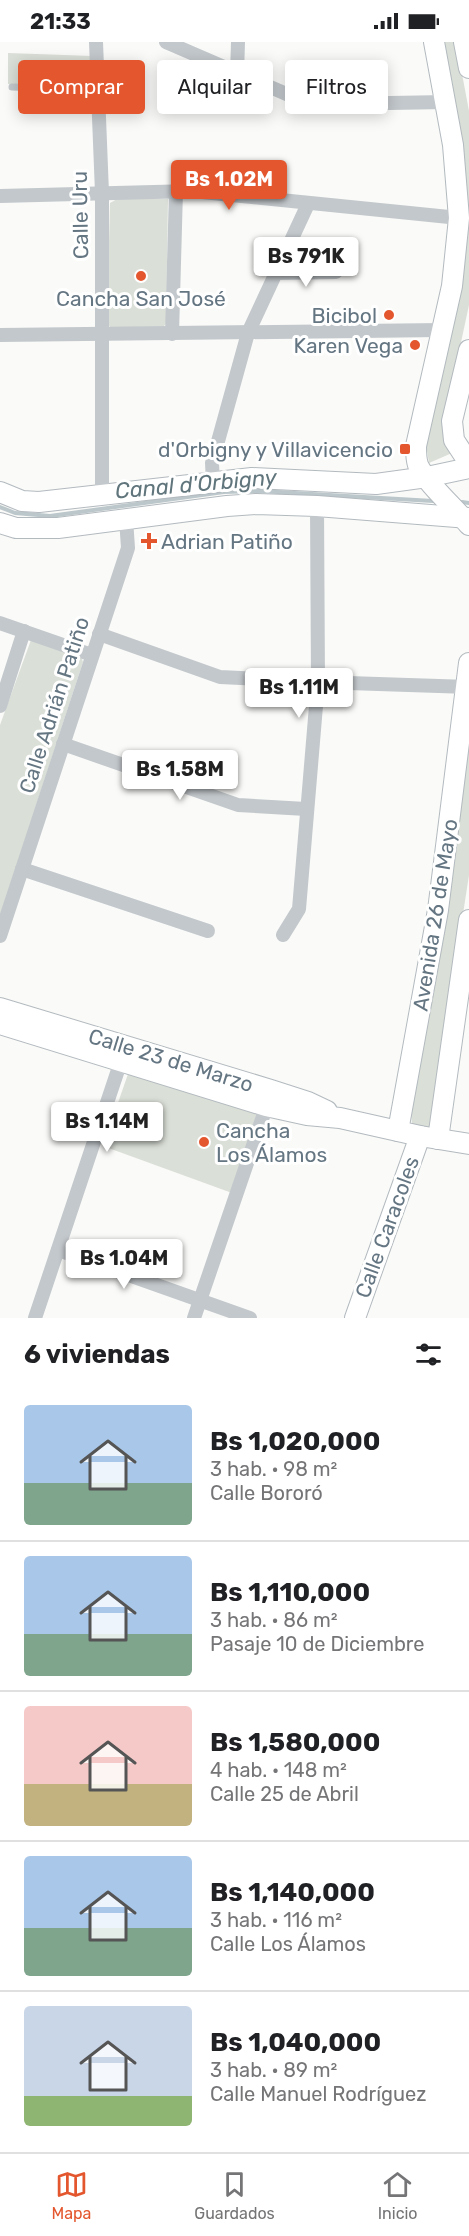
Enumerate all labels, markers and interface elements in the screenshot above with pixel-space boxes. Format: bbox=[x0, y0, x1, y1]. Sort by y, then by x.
text: 21:33 bbox=[30, 8, 91, 35]
chip: Comprar bbox=[18, 60, 145, 114]
chip: Alquilar bbox=[157, 60, 273, 114]
chip: Filtros bbox=[285, 60, 388, 114]
pin: Bs 1.02M bbox=[167, 160, 291, 211]
text: Bs 1.02M bbox=[185, 167, 273, 191]
street label: Calle Uru bbox=[67, 171, 93, 259]
pin: Bs 791K bbox=[251, 237, 361, 288]
text: Bs 791K bbox=[268, 244, 344, 268]
marker: Cancha San José bbox=[134, 269, 148, 283]
place label: Cancha San José bbox=[56, 286, 226, 311]
place label: Bicibol bbox=[312, 303, 377, 328]
marker: Bicibol bbox=[382, 308, 396, 322]
place label: Karen Vega bbox=[294, 333, 403, 358]
marker: Karen Vega bbox=[408, 338, 422, 352]
place label: d'Orbigny y Villavicencio bbox=[158, 437, 393, 462]
marker: d'Orbigny y Villavicencio bbox=[398, 442, 412, 456]
water label: Canal d'Orbigny bbox=[114, 463, 279, 505]
place label: Adrian Patiño bbox=[161, 529, 293, 554]
marker: Adrian Patiño bbox=[142, 534, 156, 548]
street label: Calle Adrián Patiño bbox=[14, 614, 94, 796]
pin: Bs 1.11M bbox=[237, 668, 361, 719]
text: Bs 1.11M bbox=[259, 675, 339, 699]
pin: Bs 1.58M bbox=[118, 750, 242, 801]
text: Bs 1.58M bbox=[136, 757, 224, 781]
street label: Avenida 26 de Mayo bbox=[407, 817, 463, 1013]
street label: Calle 23 de Marzo bbox=[86, 1023, 256, 1097]
pin: Bs 1.14M bbox=[45, 1102, 169, 1153]
text: Bs 1.14M bbox=[65, 1109, 149, 1133]
place label: Cancha Los Álamos bbox=[216, 1118, 327, 1167]
marker: Cancha Los Álamos bbox=[197, 1135, 211, 1149]
street label: Calle Caracoles bbox=[350, 1153, 424, 1301]
pin: Bs 1.04M bbox=[62, 1239, 186, 1290]
text: Bs 1.04M bbox=[80, 1246, 168, 1270]
icon: filters bbox=[412, 1338, 445, 1371]
text: 6 viviendas bbox=[24, 1339, 170, 1370]
text: Bs 1,020,000 bbox=[210, 1426, 380, 1457]
icon: home bbox=[72, 1429, 144, 1501]
text: 3 hab. · 98 m² bbox=[210, 1457, 337, 1481]
text: Calle Bororó bbox=[210, 1481, 323, 1505]
text: Bs 1,110,000 bbox=[210, 1577, 370, 1608]
icon: home bbox=[72, 1580, 144, 1652]
text: 3 hab. · 86 m² bbox=[210, 1608, 338, 1632]
text: Pasaje 10 de Diciembre bbox=[210, 1632, 424, 1656]
text: Bs 1,580,000 bbox=[210, 1727, 380, 1758]
icon: home bbox=[72, 1730, 144, 1802]
text: 4 hab. · 148 m² bbox=[210, 1758, 347, 1782]
text: Calle 25 de Abril bbox=[210, 1782, 359, 1806]
text: Bs 1,140,000 bbox=[210, 1877, 375, 1908]
icon: home bbox=[72, 1880, 144, 1952]
text: 3 hab. · 116 m² bbox=[210, 1908, 342, 1932]
text: Calle Los Álamos bbox=[210, 1932, 366, 1956]
text: Bs 1,040,000 bbox=[210, 2027, 381, 2058]
icon: home bbox=[72, 2030, 144, 2102]
text: 3 hab. · 89 m² bbox=[210, 2058, 337, 2082]
text: Calle Manuel Rodríguez bbox=[210, 2082, 426, 2106]
tab: Mapa bbox=[51, 2168, 91, 2223]
tab: Guardados bbox=[194, 2168, 275, 2223]
tab: Inicio bbox=[378, 2168, 418, 2223]

